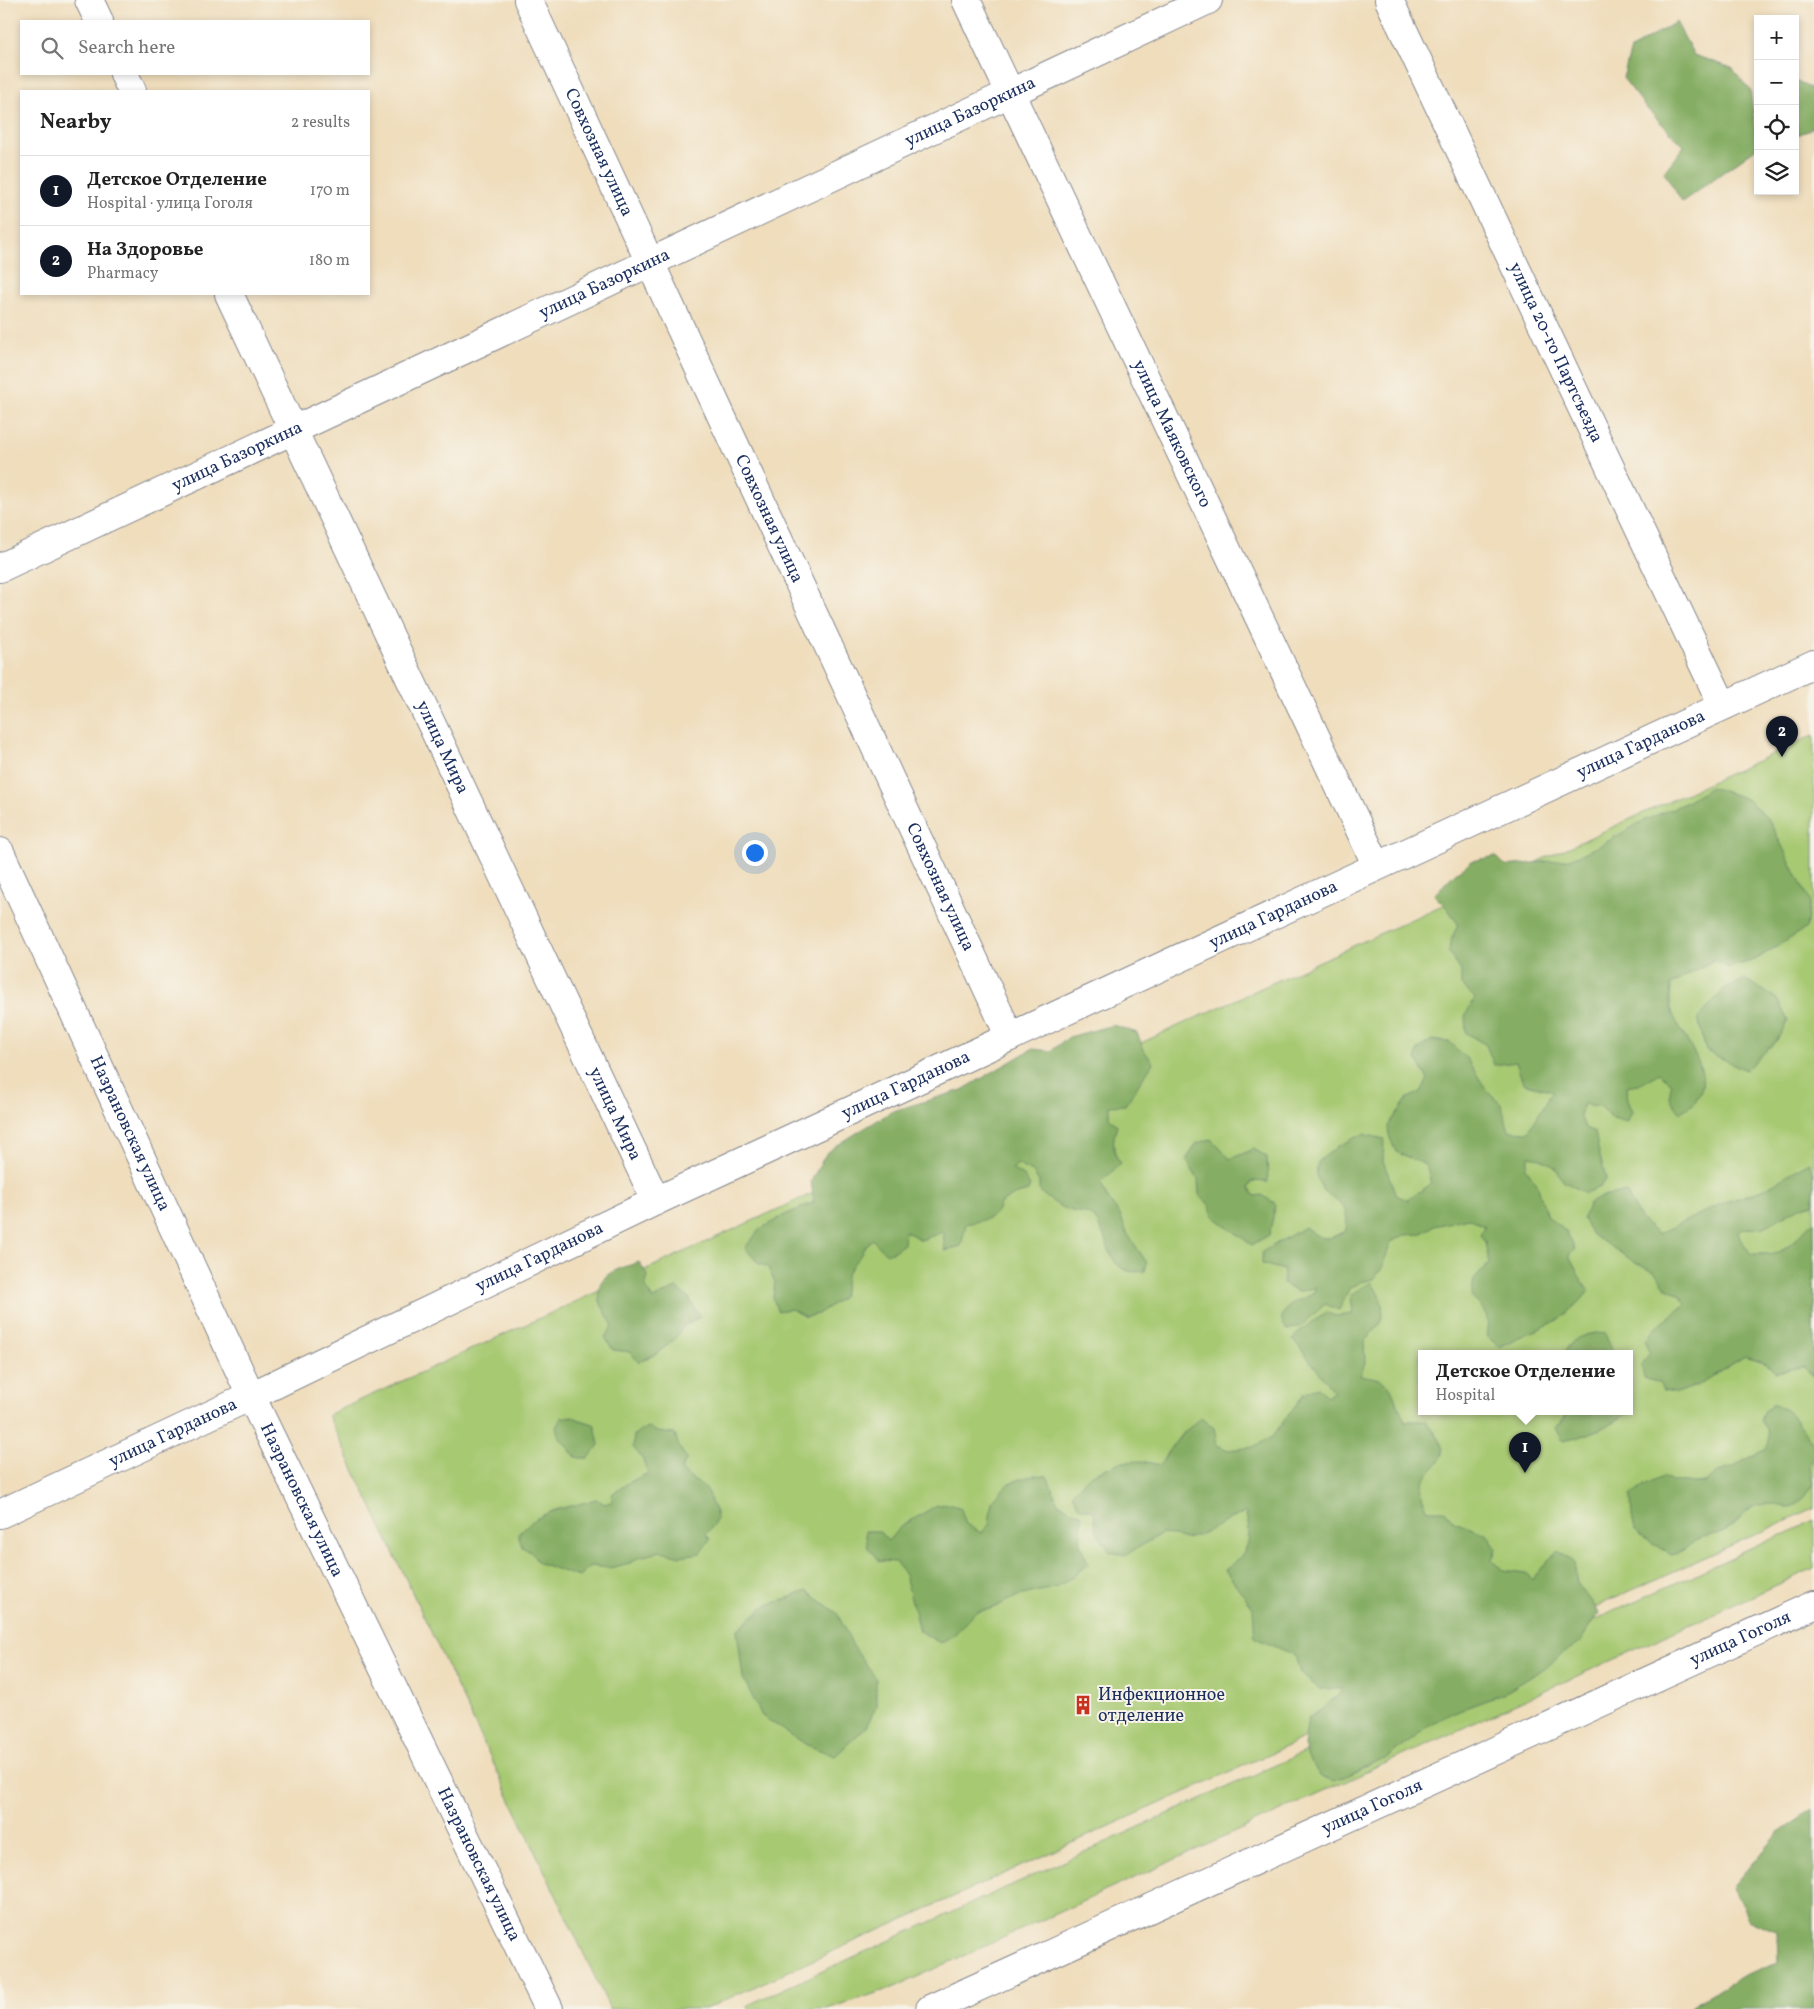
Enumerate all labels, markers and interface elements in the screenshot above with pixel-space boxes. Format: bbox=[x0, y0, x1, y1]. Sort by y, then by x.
map controls bbox=[1754, 15, 1799, 195]
button: + bbox=[1754, 15, 1799, 60]
search box bbox=[20, 20, 370, 75]
icon: search bbox=[38, 34, 66, 62]
text: Search here bbox=[78, 35, 175, 61]
button: − bbox=[1754, 60, 1799, 105]
street label: улица Базоркина bbox=[901, 70, 1040, 153]
street label: Совхозная улица bbox=[558, 84, 639, 221]
button: locate bbox=[1754, 105, 1799, 150]
text: Nearby bbox=[40, 108, 111, 137]
text: 2 results bbox=[291, 112, 350, 134]
button: layers bbox=[1754, 150, 1799, 195]
text: Детское Отделение bbox=[87, 167, 267, 193]
text: 1 bbox=[53, 180, 59, 202]
text: 170 m bbox=[310, 180, 350, 202]
text: Hospital · улица Гоголя bbox=[87, 193, 253, 215]
text: На Здоровье bbox=[87, 237, 204, 263]
street label: улица Базоркина bbox=[535, 242, 674, 325]
text: 2 bbox=[52, 250, 60, 272]
text: 180 m bbox=[309, 250, 350, 272]
street label: улица 20-го Партсъезда bbox=[1502, 258, 1609, 447]
text: Pharmacy bbox=[87, 263, 158, 285]
street label: улица Маяковского bbox=[1126, 355, 1218, 512]
street label: улица Базоркина bbox=[168, 415, 307, 498]
street label: Совхозная улица bbox=[728, 450, 810, 587]
street label: улица Мира bbox=[410, 696, 475, 798]
street label: улица Гарданова bbox=[1572, 704, 1709, 785]
pin: 2 bbox=[1766, 716, 1798, 757]
street label: Совхозная улица bbox=[900, 819, 981, 955]
your location bbox=[742, 840, 768, 866]
street label: улица Гарданова bbox=[1205, 874, 1342, 955]
street label: улица Гарданова bbox=[837, 1044, 974, 1126]
street label: Назрановская улица bbox=[83, 1052, 177, 1215]
street label: улица Мира bbox=[582, 1063, 648, 1165]
street label: улица Гарданова bbox=[471, 1216, 608, 1299]
popup bbox=[1418, 1350, 1633, 1415]
text: Детское Отделение bbox=[1436, 1359, 1615, 1385]
text: Hospital bbox=[1436, 1385, 1495, 1407]
street label: улица Гарданова bbox=[104, 1392, 241, 1474]
street label: Назрановская улица bbox=[254, 1419, 350, 1582]
pin: 1 bbox=[1509, 1432, 1541, 1473]
street label: улица Гоголя bbox=[1686, 1605, 1795, 1673]
place label: Инфекционное отделение bbox=[1098, 1683, 1225, 1729]
building icon: Инфекционное отделение bbox=[1072, 1694, 1094, 1716]
street label: улица Гоголя bbox=[1317, 1773, 1427, 1841]
street label: Назрановская улица bbox=[431, 1783, 527, 1946]

